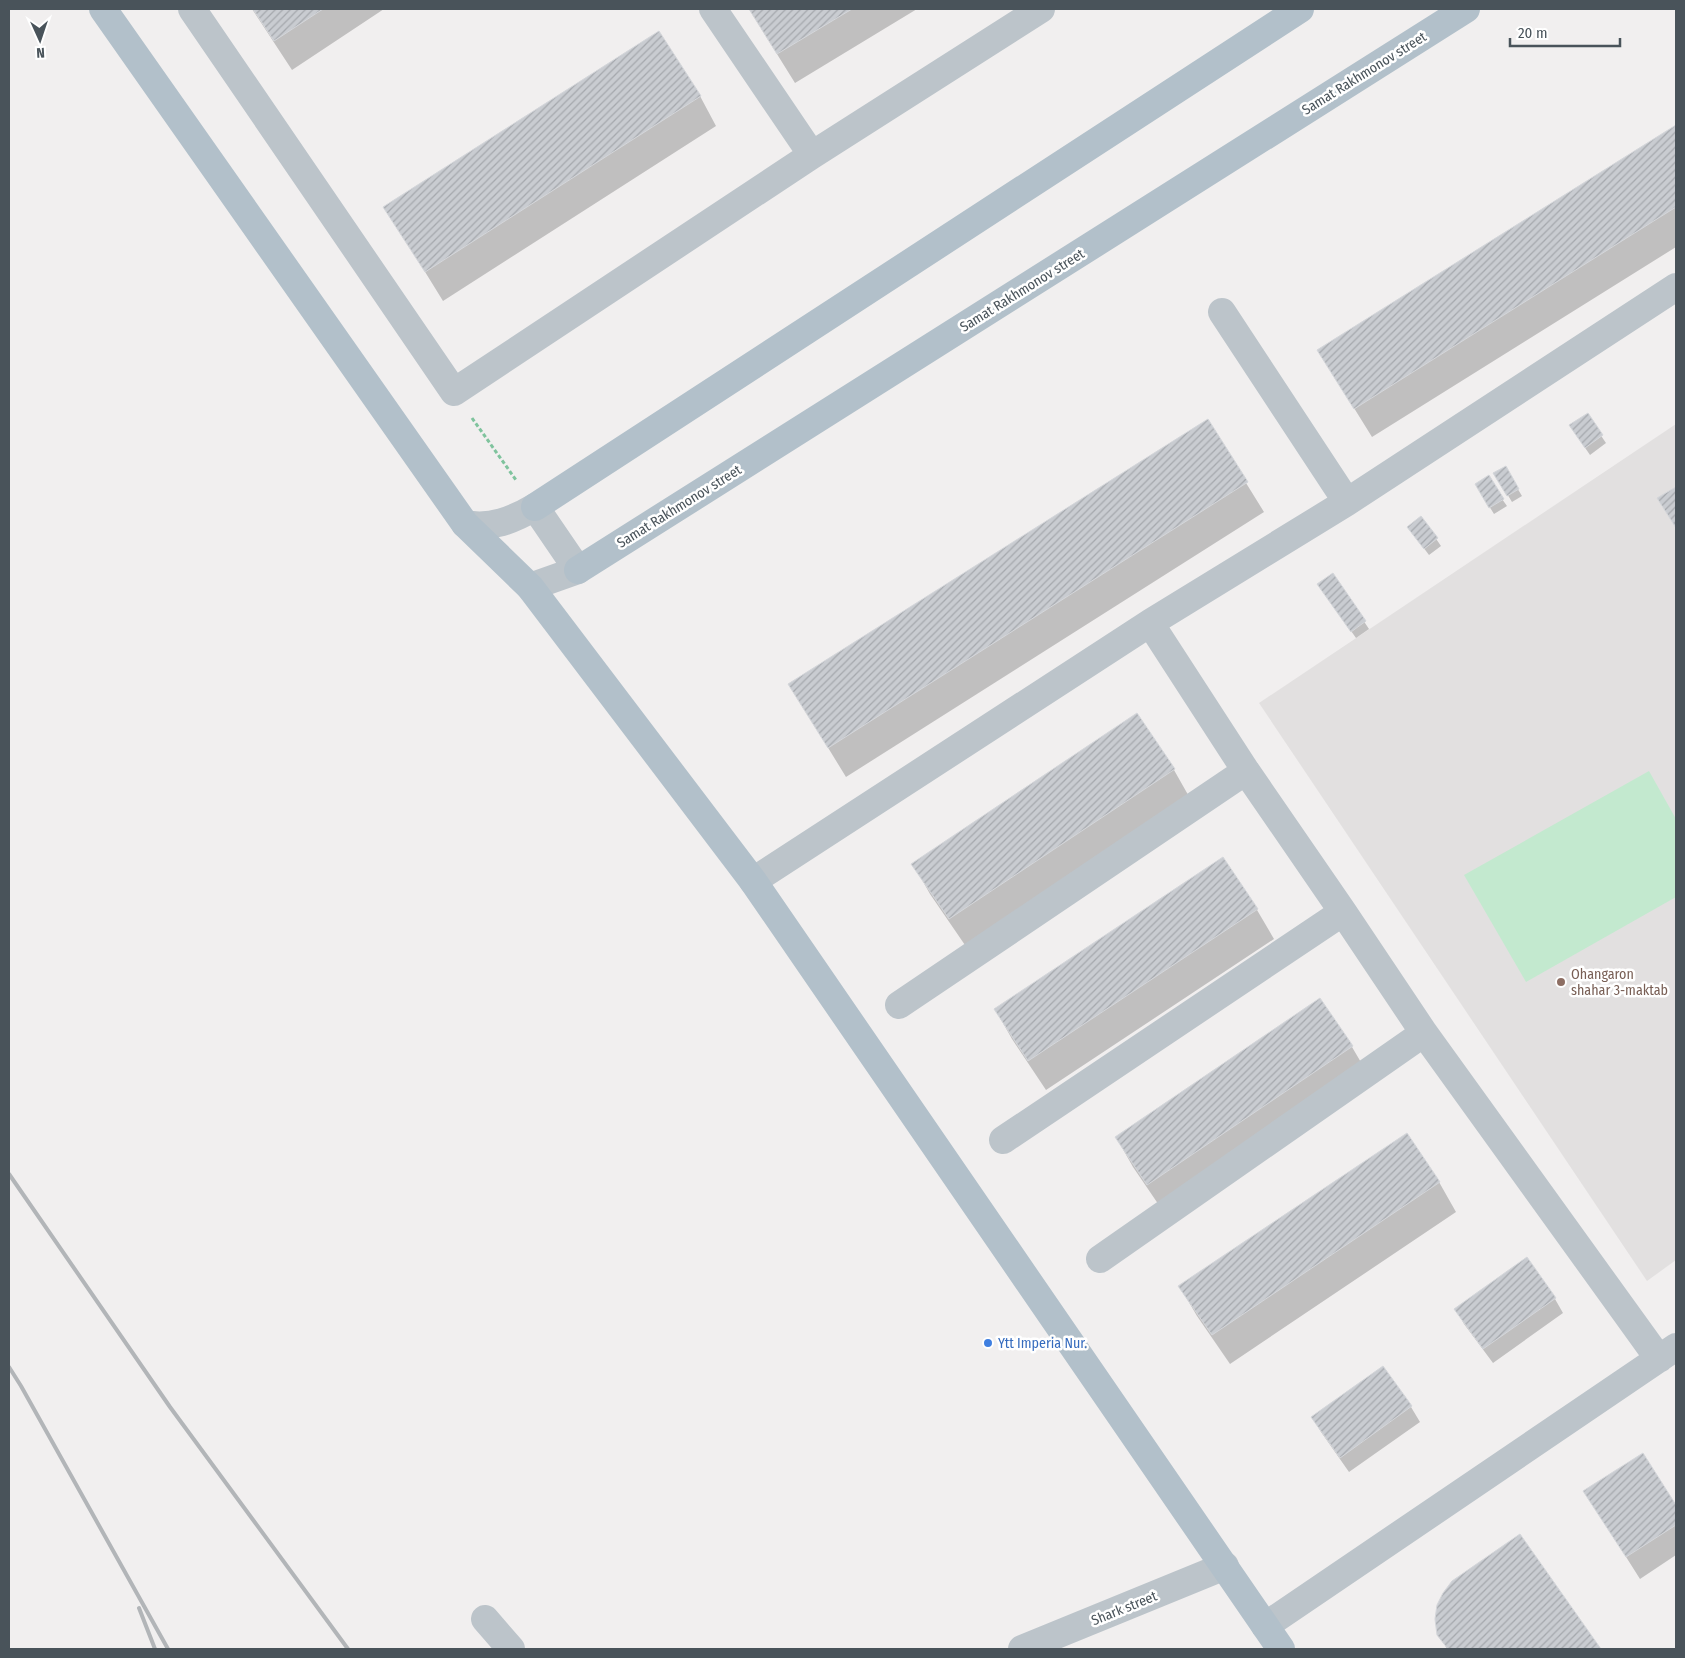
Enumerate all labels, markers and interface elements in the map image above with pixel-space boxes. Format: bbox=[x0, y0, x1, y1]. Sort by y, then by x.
north arrow bbox=[15, 15, 65, 65]
scale bar bbox=[1510, 15, 1620, 47]
text: 20 m bbox=[1518, 24, 1548, 42]
street label: Samat Rakhmonov street bbox=[1299, 28, 1430, 119]
text: N bbox=[36, 44, 45, 61]
street label: Samat Rakhmonov street bbox=[957, 245, 1088, 336]
street label: Samat Rakhmonov street bbox=[614, 461, 745, 552]
place label: Ohangaron shahar 3-maktab bbox=[1571, 966, 1668, 999]
marker: Ohangaron shahar 3-maktab bbox=[1555, 976, 1567, 988]
place label: Ytt Imperia Nur. bbox=[998, 1335, 1087, 1352]
marker: Ytt Imperia Nur. bbox=[982, 1337, 994, 1349]
street label: Shark street bbox=[1089, 1587, 1160, 1629]

